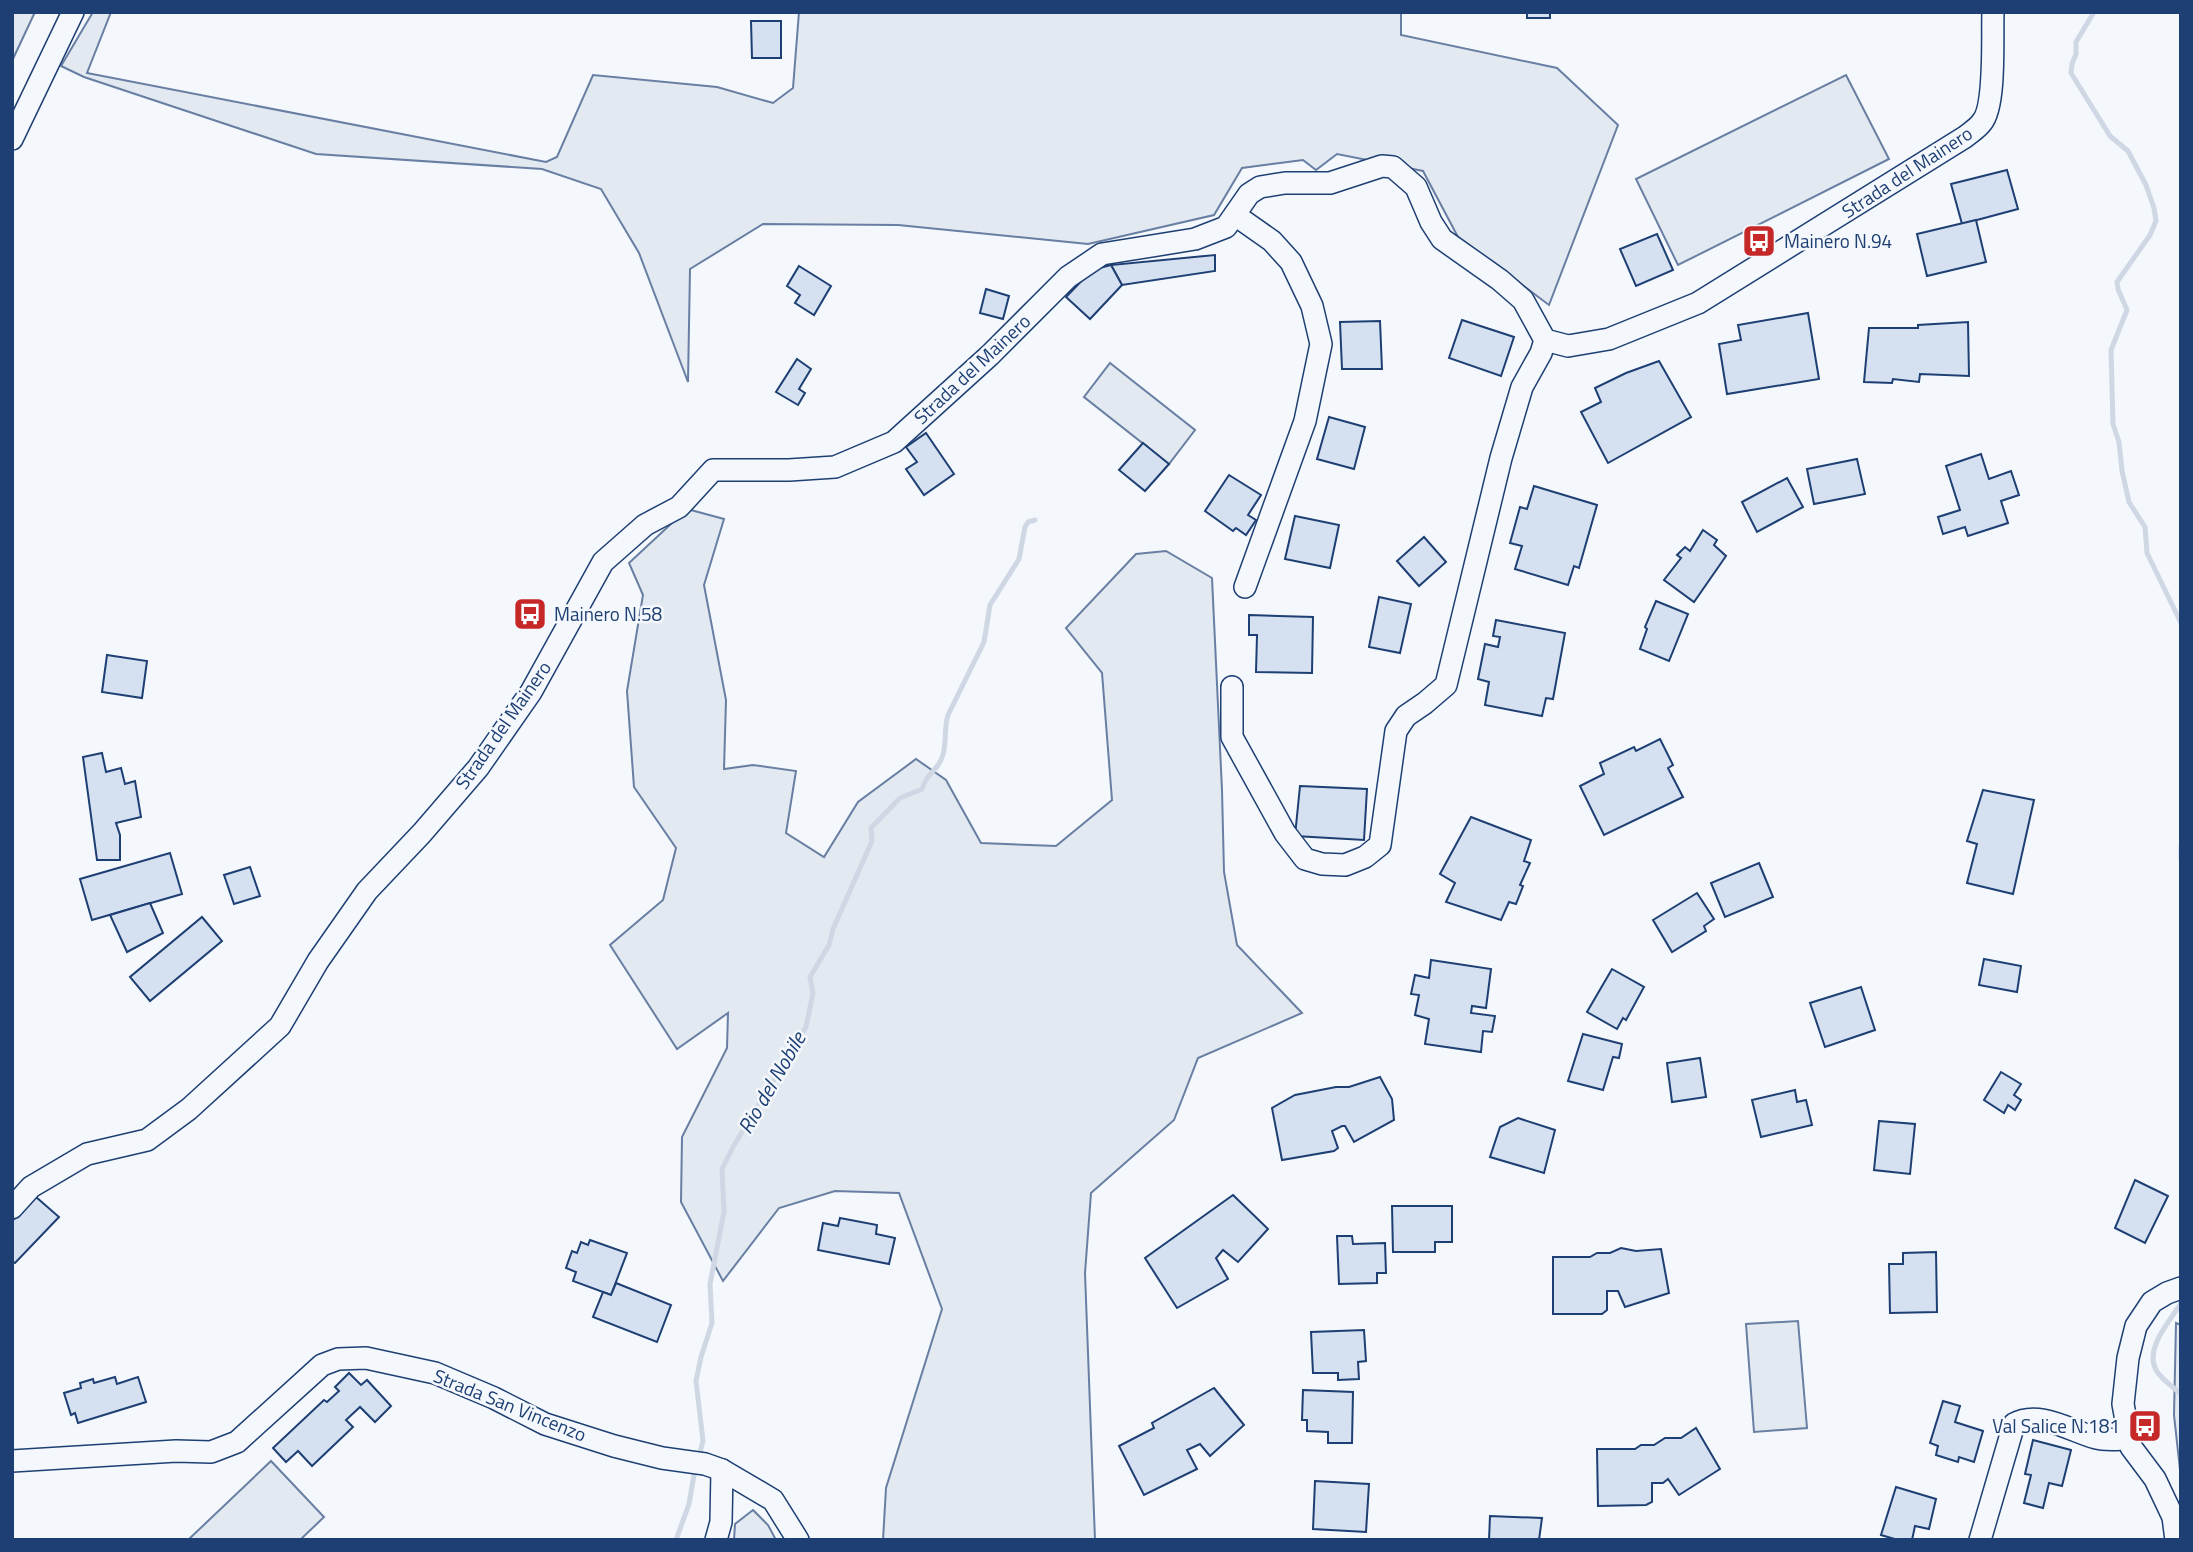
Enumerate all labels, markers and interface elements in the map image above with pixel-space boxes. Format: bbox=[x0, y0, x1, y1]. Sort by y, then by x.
street label: Strada del Mainero bbox=[1836, 118, 1978, 225]
bus stop icon: Mainero N.94 bbox=[1740, 222, 1778, 260]
place label: Mainero N.94 bbox=[1784, 226, 1892, 255]
street label: Strada del Mainero bbox=[907, 307, 1037, 431]
bus stop icon: Mainero N.58 bbox=[511, 595, 549, 633]
place label: Mainero N.58 bbox=[554, 599, 663, 628]
street label: Strada del Mainero bbox=[447, 655, 558, 795]
water label: Rio del Nobile bbox=[729, 1024, 814, 1139]
street label: Strada San Vincenzo bbox=[429, 1361, 591, 1448]
bus stop icon: Val Salice N.181 bbox=[2126, 1407, 2164, 1445]
place label: Val Salice N.181 bbox=[1992, 1411, 2120, 1440]

